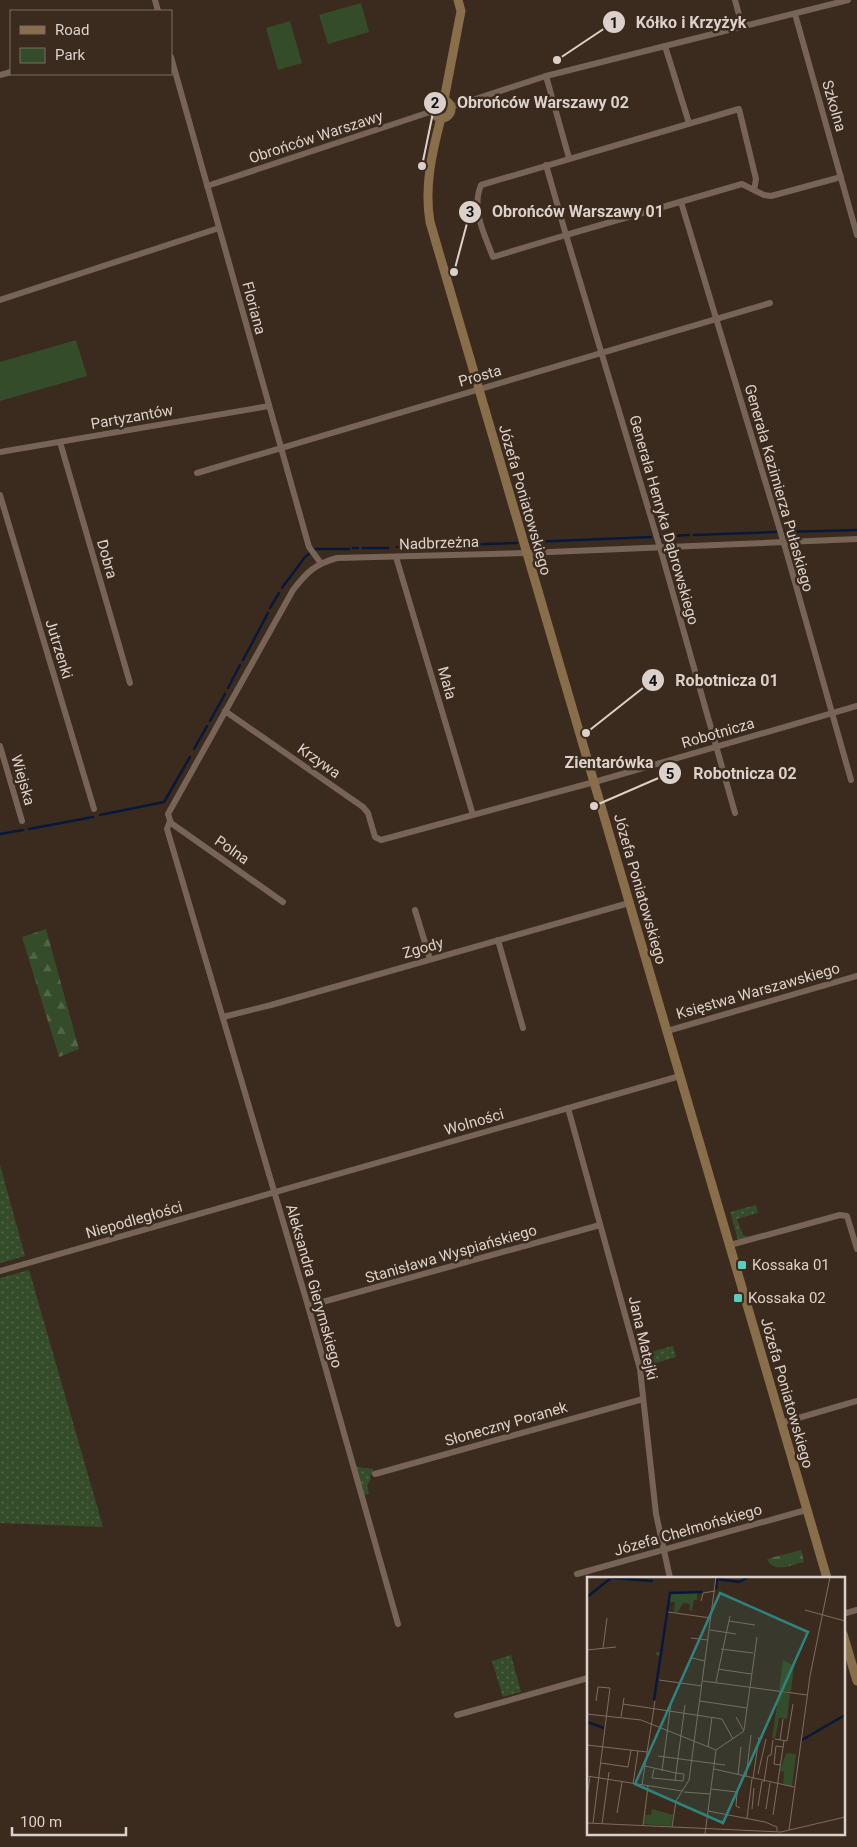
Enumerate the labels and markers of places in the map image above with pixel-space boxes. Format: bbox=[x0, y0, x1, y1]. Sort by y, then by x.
callout: Kółko i Krzyżyk bbox=[601, 7, 757, 38]
callout: Obrońców Warszawy 02 bbox=[422, 87, 639, 118]
callout: Obrońców Warszawy 01 bbox=[457, 196, 674, 227]
callout: Robotnicza 01 bbox=[640, 665, 789, 696]
callout: Robotnicza 02 bbox=[658, 758, 806, 789]
place label: Kossaka 01 bbox=[752, 1256, 830, 1274]
marker: Kossaka 01 bbox=[736, 1259, 748, 1271]
place label: Kossaka 02 bbox=[748, 1289, 826, 1307]
marker: Kossaka 02 bbox=[732, 1292, 744, 1304]

